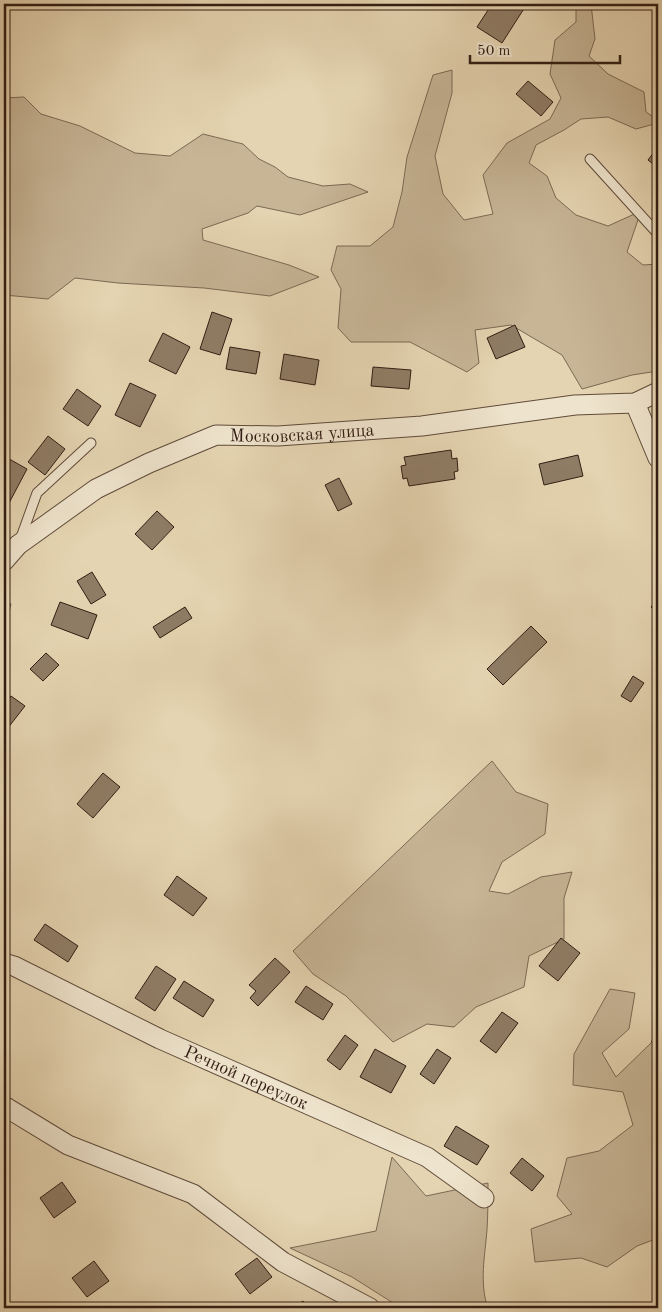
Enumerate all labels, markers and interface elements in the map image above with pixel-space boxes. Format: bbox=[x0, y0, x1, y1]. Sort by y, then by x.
scale bar bbox=[470, 32, 620, 64]
text: 50 m bbox=[477, 44, 511, 59]
street label: Московская улица bbox=[229, 421, 375, 446]
street label: Речной переулок bbox=[181, 1043, 311, 1113]

